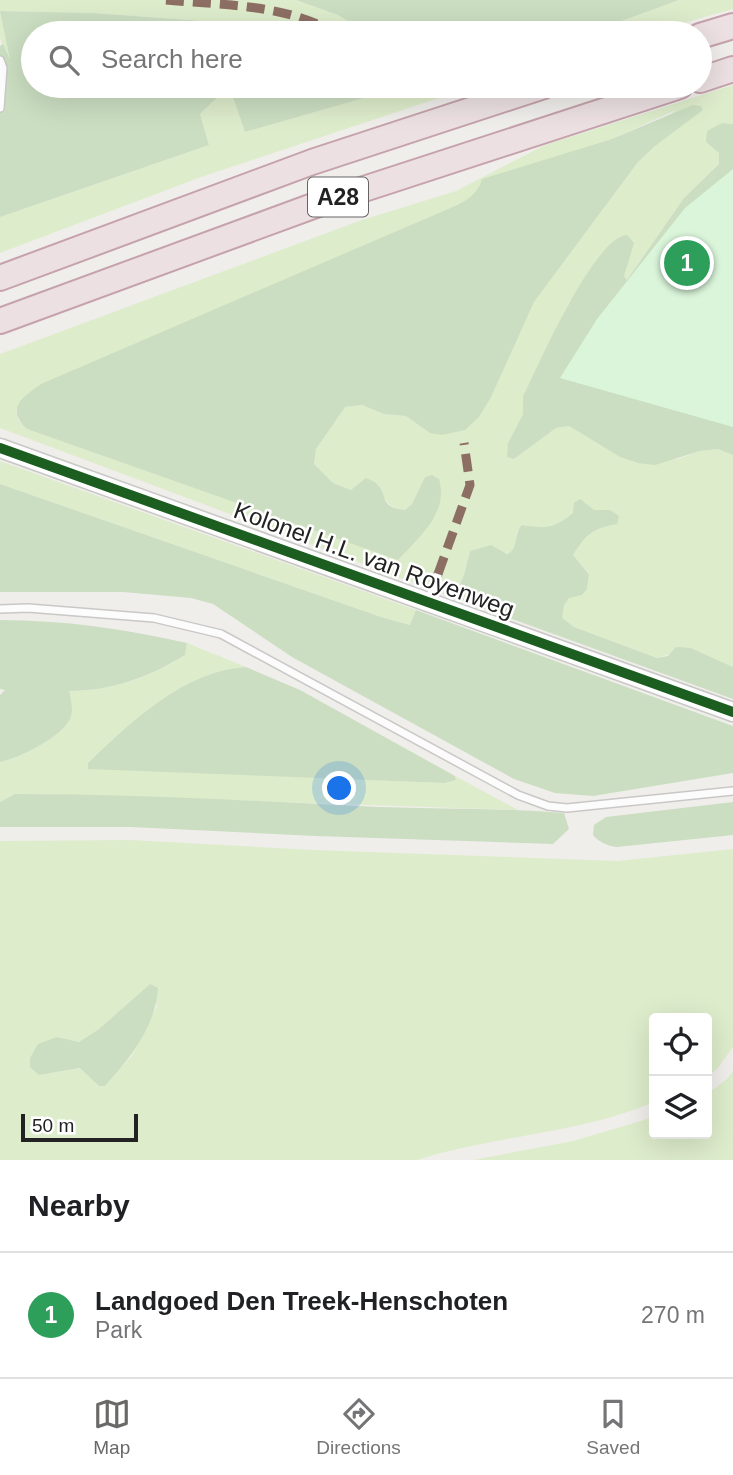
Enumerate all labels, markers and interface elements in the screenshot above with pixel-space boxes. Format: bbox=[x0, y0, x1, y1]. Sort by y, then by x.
search box bbox=[21, 21, 712, 98]
icon: search bbox=[45, 41, 83, 79]
text: Search here bbox=[101, 44, 243, 74]
road number: A28 bbox=[308, 178, 368, 216]
pin: 1 bbox=[664, 237, 710, 289]
street label: Kolonel H.L. van Royenweg bbox=[230, 496, 518, 623]
your location bbox=[322, 771, 356, 805]
map controls bbox=[649, 1013, 712, 1139]
button: locate bbox=[649, 1013, 712, 1076]
button: layers bbox=[649, 1076, 712, 1139]
scale bar bbox=[21, 1111, 138, 1143]
text: 50 m bbox=[32, 1115, 74, 1136]
text: Nearby bbox=[28, 1189, 130, 1222]
text: Landgoed Den Treek-Henschoten bbox=[95, 1286, 508, 1316]
text: 1 bbox=[45, 1302, 57, 1328]
text: 270 m bbox=[641, 1302, 705, 1328]
text: Park bbox=[95, 1317, 142, 1343]
tab: Map bbox=[93, 1395, 131, 1459]
tab: Directions bbox=[316, 1395, 401, 1459]
tab: Saved bbox=[586, 1395, 640, 1459]

